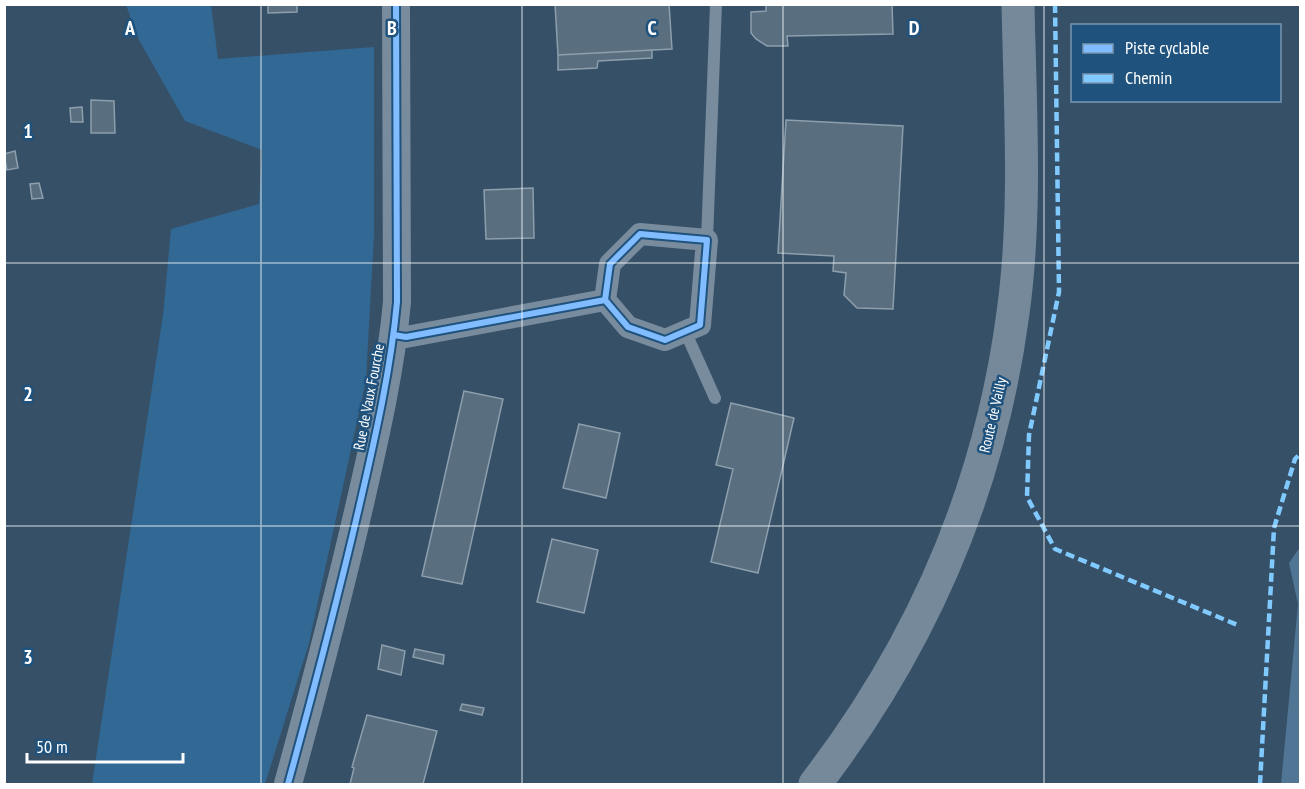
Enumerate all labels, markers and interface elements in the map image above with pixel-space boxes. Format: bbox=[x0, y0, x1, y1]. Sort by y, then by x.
text: A bbox=[124, 15, 136, 41]
text: B bbox=[387, 15, 397, 41]
text: C bbox=[647, 15, 657, 41]
text: D bbox=[909, 15, 920, 41]
legend bbox=[1071, 24, 1281, 102]
text: Piste cyclable bbox=[1125, 36, 1209, 59]
text: Chemin bbox=[1125, 66, 1172, 89]
text: 1 bbox=[23, 118, 33, 144]
street label: Rue de Vaux Fourche bbox=[349, 342, 388, 452]
street label: Route de Vailly bbox=[975, 375, 1010, 454]
text: 2 bbox=[23, 381, 33, 407]
text: 3 bbox=[23, 644, 33, 670]
scale bar bbox=[27, 726, 183, 764]
text: 50 m bbox=[36, 735, 68, 758]

